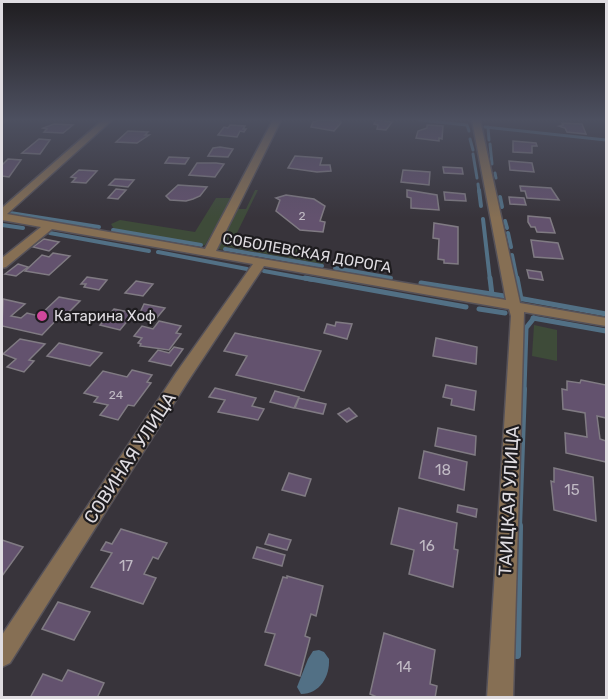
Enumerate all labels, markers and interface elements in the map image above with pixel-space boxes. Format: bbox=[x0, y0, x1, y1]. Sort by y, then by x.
house number: 2 bbox=[298, 209, 306, 223]
street label: СОБОЛЕВСКАЯ ДОРОГА bbox=[221, 229, 393, 277]
place label: Катарина Хоф bbox=[54, 307, 156, 325]
marker: Катарина Хоф bbox=[35, 309, 49, 323]
street label: СОВИНАЯ УЛИЦА bbox=[79, 388, 181, 528]
house number: 24 bbox=[109, 388, 124, 402]
street label: ТАИЦКАЯ УЛИЦА bbox=[494, 425, 524, 577]
house number: 18 bbox=[435, 461, 451, 479]
house number: 15 bbox=[564, 481, 580, 499]
house number: 16 bbox=[419, 537, 435, 555]
house number: 17 bbox=[119, 557, 133, 575]
house number: 14 bbox=[396, 658, 412, 676]

